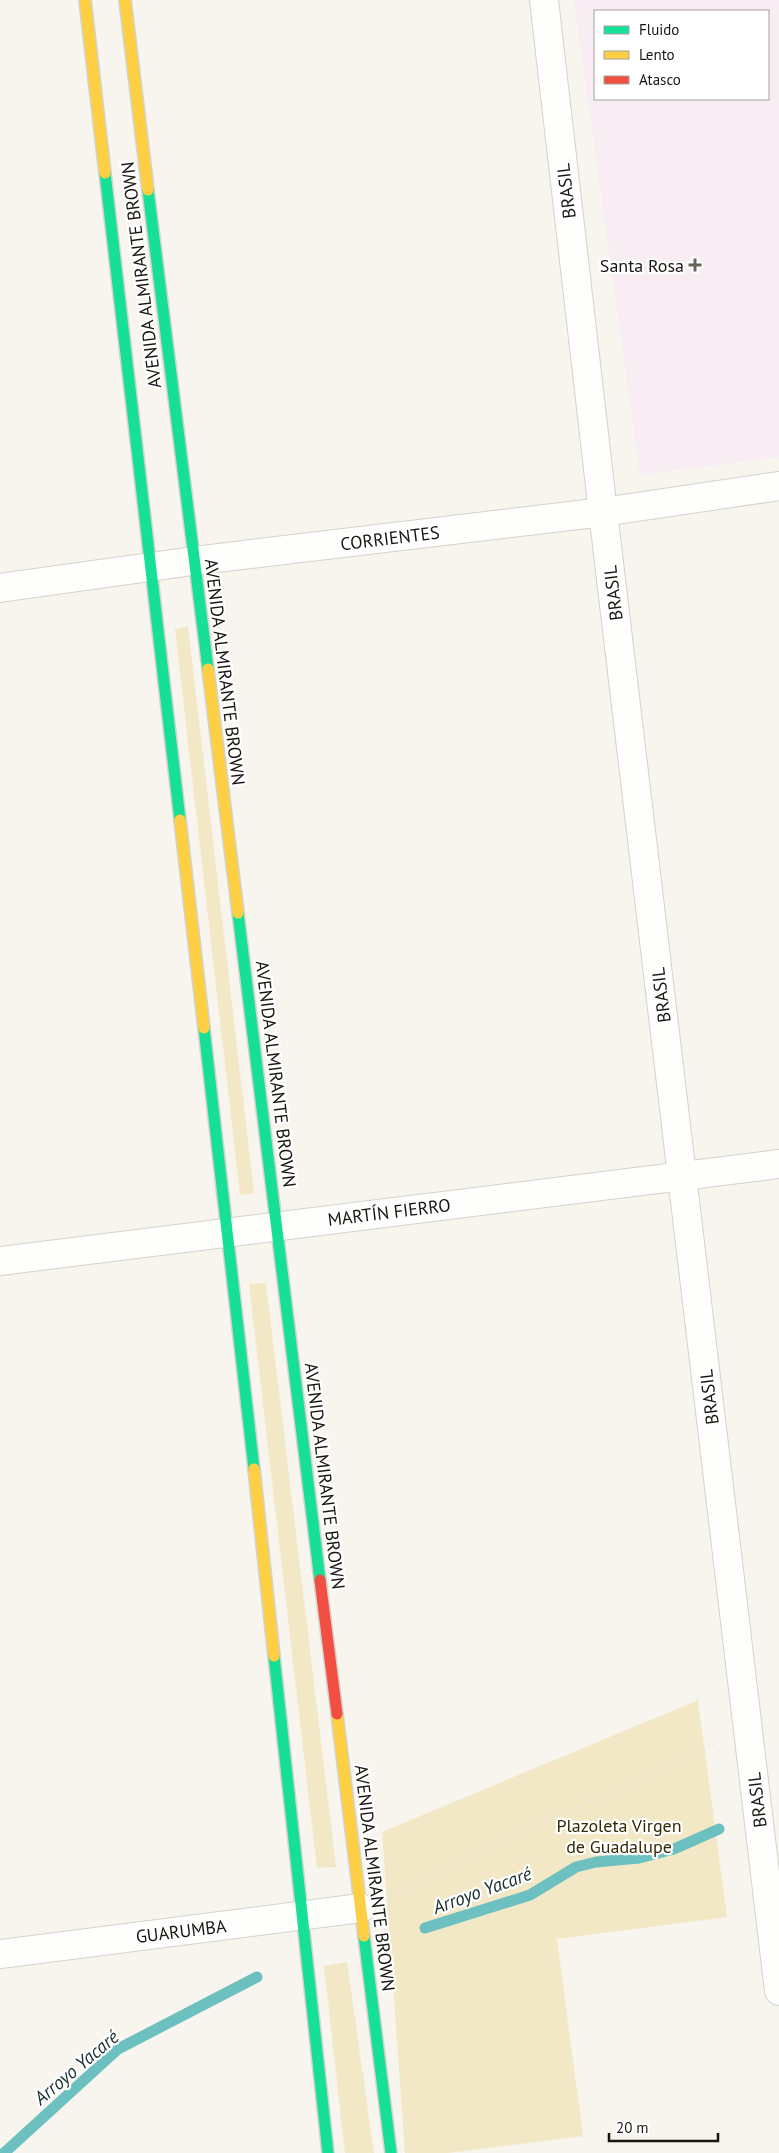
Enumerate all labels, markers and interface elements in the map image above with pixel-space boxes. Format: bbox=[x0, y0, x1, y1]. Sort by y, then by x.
legend bbox=[594, 10, 769, 100]
text: Fluido bbox=[639, 20, 679, 39]
text: Lento bbox=[639, 45, 675, 64]
text: Atasco bbox=[639, 70, 681, 89]
street label: AVENIDA ALMIRANTE BROWN bbox=[116, 160, 166, 390]
street label: BRASIL bbox=[551, 162, 581, 220]
place label: Santa Rosa bbox=[600, 254, 684, 277]
marker: Santa Rosa bbox=[688, 258, 702, 272]
street label: CORRIENTES bbox=[339, 521, 441, 555]
street label: AVENIDA ALMIRANTE BROWN bbox=[200, 557, 250, 787]
street label: BRASIL bbox=[598, 564, 628, 622]
street label: AVENIDA ALMIRANTE BROWN bbox=[251, 959, 301, 1189]
street label: BRASIL bbox=[646, 966, 676, 1024]
street label: MARTÍN FIERRO bbox=[326, 1193, 452, 1231]
street label: AVENIDA ALMIRANTE BROWN bbox=[300, 1361, 350, 1591]
street label: BRASIL bbox=[694, 1368, 724, 1426]
street label: AVENIDA ALMIRANTE BROWN bbox=[350, 1763, 400, 1993]
street label: BRASIL bbox=[742, 1771, 772, 1829]
park label: Plazoleta Virgen de Guadalupe bbox=[556, 1814, 682, 1858]
water label: Arroyo Yacaré bbox=[428, 1861, 535, 1919]
street label: GUARUMBA bbox=[134, 1914, 228, 1948]
water label: Arroyo Yacaré bbox=[28, 2024, 124, 2110]
scale bar bbox=[609, 2110, 718, 2142]
text: 20 m bbox=[616, 2118, 649, 2137]

